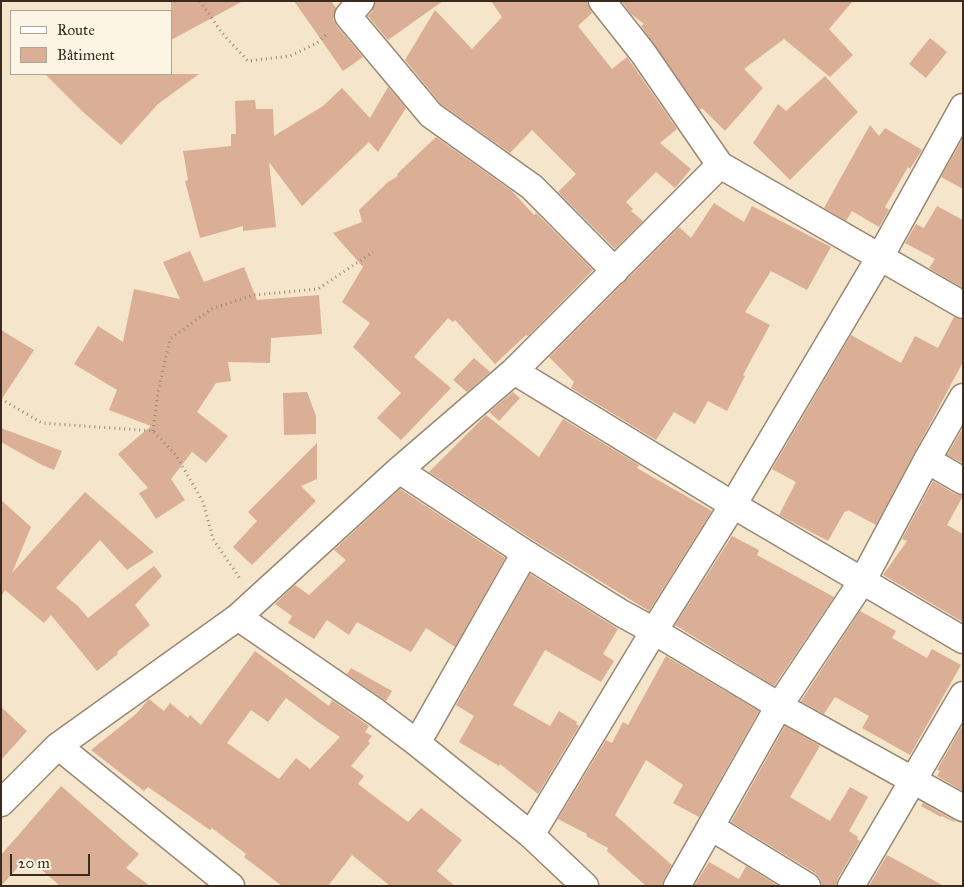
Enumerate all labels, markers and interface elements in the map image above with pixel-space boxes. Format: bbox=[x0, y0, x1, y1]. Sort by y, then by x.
legend bbox=[10, 10, 172, 75]
text: Route bbox=[57, 21, 95, 39]
text: Bâtiment bbox=[57, 46, 115, 64]
scale bar bbox=[12, 844, 92, 876]
text: 20 m bbox=[18, 854, 50, 872]

